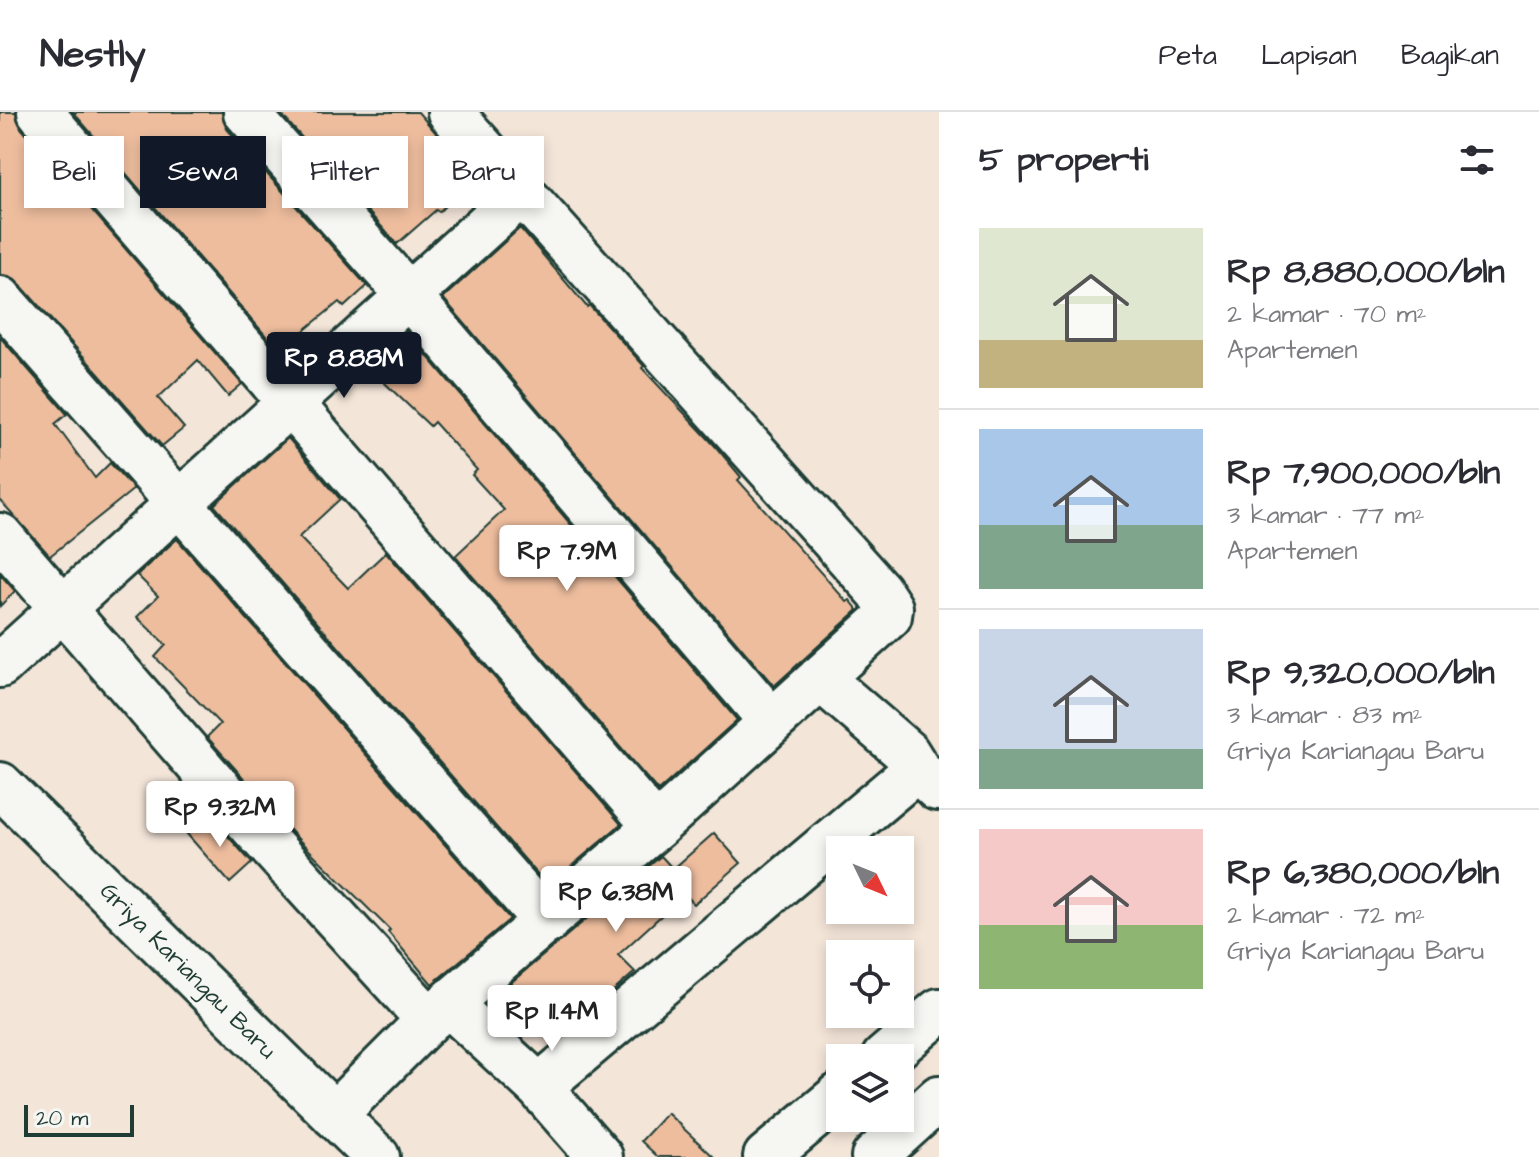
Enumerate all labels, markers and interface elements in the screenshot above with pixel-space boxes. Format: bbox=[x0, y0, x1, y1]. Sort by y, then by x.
text: Nestly bbox=[40, 29, 146, 81]
text: Peta bbox=[1158, 36, 1217, 75]
text: Lapisan bbox=[1261, 36, 1357, 75]
text: Bagikan bbox=[1401, 36, 1499, 75]
chip: Beli bbox=[24, 136, 124, 208]
chip: Sewa bbox=[140, 136, 266, 208]
chip: Filter bbox=[282, 136, 408, 208]
chip: Baru bbox=[424, 136, 544, 208]
text: 5 properti bbox=[979, 136, 1148, 184]
icon: filters bbox=[1455, 138, 1499, 182]
text: Rp 8,880,000/bln bbox=[1227, 248, 1505, 296]
icon: home bbox=[1043, 260, 1139, 356]
text: 2 kamar · 70 m² bbox=[1227, 296, 1427, 332]
pin: Rp 8.88M bbox=[261, 332, 427, 400]
text: Apartemen bbox=[1227, 332, 1358, 368]
text: Rp 8.88M bbox=[284, 340, 404, 376]
text: Rp 7,900,000/bln bbox=[1227, 449, 1500, 497]
icon: home bbox=[1043, 461, 1139, 557]
text: 3 kamar · 77 m² bbox=[1227, 497, 1425, 533]
pin: Rp 7.9M bbox=[493, 525, 641, 593]
text: Rp 7.9M bbox=[517, 533, 617, 569]
text: Apartemen bbox=[1227, 533, 1358, 569]
text: Rp 9,320,000/bln bbox=[1227, 649, 1495, 697]
icon: home bbox=[1043, 661, 1139, 757]
text: 3 kamar · 83 m² bbox=[1227, 697, 1423, 733]
text: Griya Kariangau Baru bbox=[1227, 733, 1484, 769]
pin: Rp 9.32M bbox=[137, 781, 303, 849]
text: Rp 9.32M bbox=[164, 789, 276, 825]
north arrow bbox=[826, 836, 914, 924]
map controls bbox=[826, 836, 914, 1132]
text: Rp 6,380,000/bln bbox=[1227, 849, 1499, 897]
icon: home bbox=[1043, 861, 1139, 957]
pin: Rp 6.38M bbox=[533, 866, 699, 934]
text: Rp 6.38M bbox=[559, 874, 673, 910]
street label: Griya Kariangau Baru bbox=[91, 875, 284, 1068]
text: 2 kamar · 72 m² bbox=[1227, 897, 1425, 933]
text: Griya Kariangau Baru bbox=[1227, 933, 1484, 969]
button: locate bbox=[826, 940, 914, 1028]
pin: Rp 11.4M bbox=[469, 985, 635, 1053]
text: Rp 11.4M bbox=[506, 993, 598, 1029]
button: layers bbox=[826, 1044, 914, 1132]
scale bar bbox=[24, 1101, 134, 1137]
text: 20 m bbox=[36, 1103, 88, 1134]

